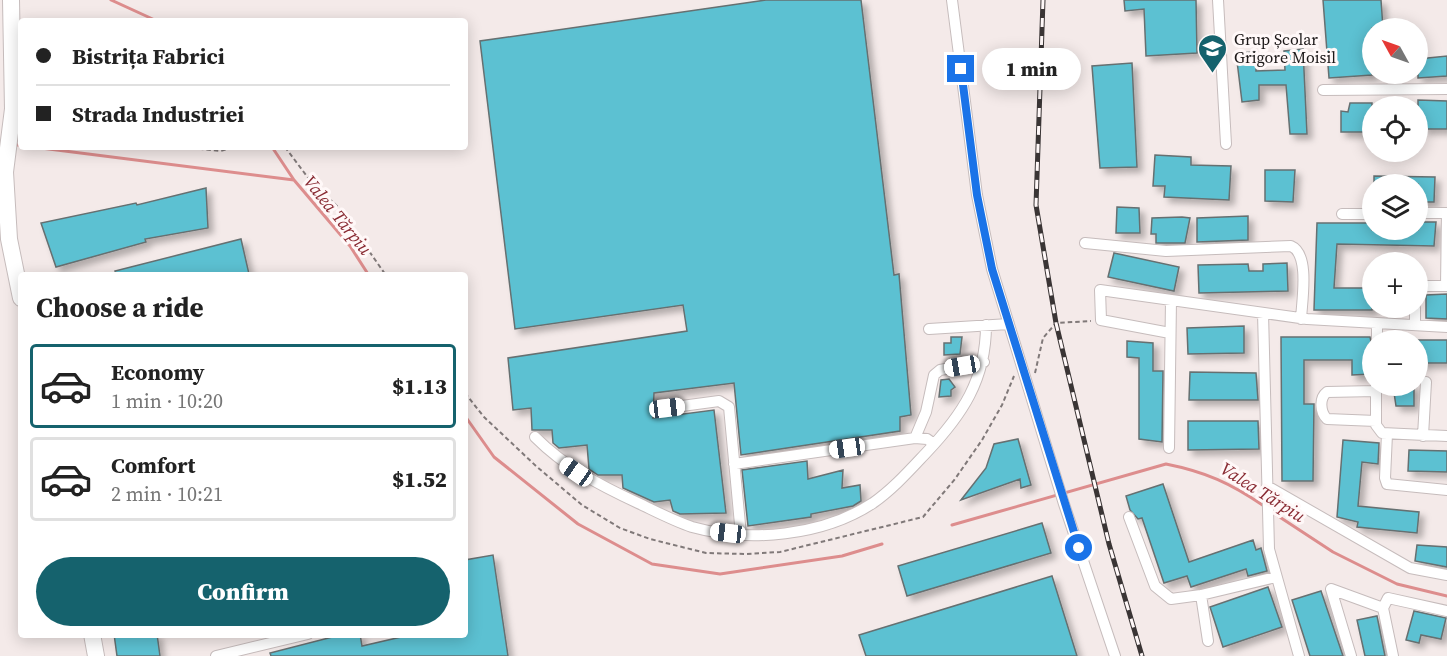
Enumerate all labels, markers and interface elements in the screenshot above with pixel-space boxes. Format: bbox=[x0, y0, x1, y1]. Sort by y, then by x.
north arrow bbox=[1362, 18, 1428, 84]
map controls bbox=[1362, 18, 1428, 396]
place label: Grup Școlar Grigore Moisil bbox=[1234, 28, 1336, 68]
school or university icon: Grup Școlar Grigore Moisil bbox=[1197, 32, 1229, 74]
text: Bistrița Fabrici bbox=[72, 41, 225, 71]
callout: 1 min bbox=[982, 48, 1081, 90]
route end bbox=[947, 55, 974, 82]
text: 1 min bbox=[1005, 55, 1058, 83]
button: locate bbox=[1362, 96, 1428, 162]
text: Strada Industriei bbox=[72, 99, 244, 129]
water label: Valea Tărpiu bbox=[298, 170, 378, 261]
button: layers bbox=[1362, 174, 1428, 240]
button: + bbox=[1362, 252, 1428, 318]
text: Choose a ride bbox=[36, 289, 204, 326]
button: − bbox=[1362, 330, 1428, 396]
car bbox=[943, 354, 981, 378]
text: Economy bbox=[111, 357, 205, 387]
icon: car bbox=[39, 359, 93, 413]
text: $1.13 bbox=[392, 371, 447, 401]
text: 1 min · 10:20 bbox=[111, 387, 223, 415]
car bbox=[648, 397, 686, 419]
car bbox=[828, 437, 866, 459]
text: Comfort bbox=[111, 450, 195, 480]
icon: car bbox=[39, 452, 93, 506]
car bbox=[556, 454, 596, 490]
water label: Valea Tărpiu bbox=[1216, 456, 1311, 528]
text: $1.52 bbox=[392, 464, 447, 494]
text: 2 min · 10:21 bbox=[111, 480, 223, 508]
car bbox=[709, 522, 747, 544]
route start bbox=[1065, 534, 1092, 561]
button: Confirm bbox=[36, 557, 450, 626]

